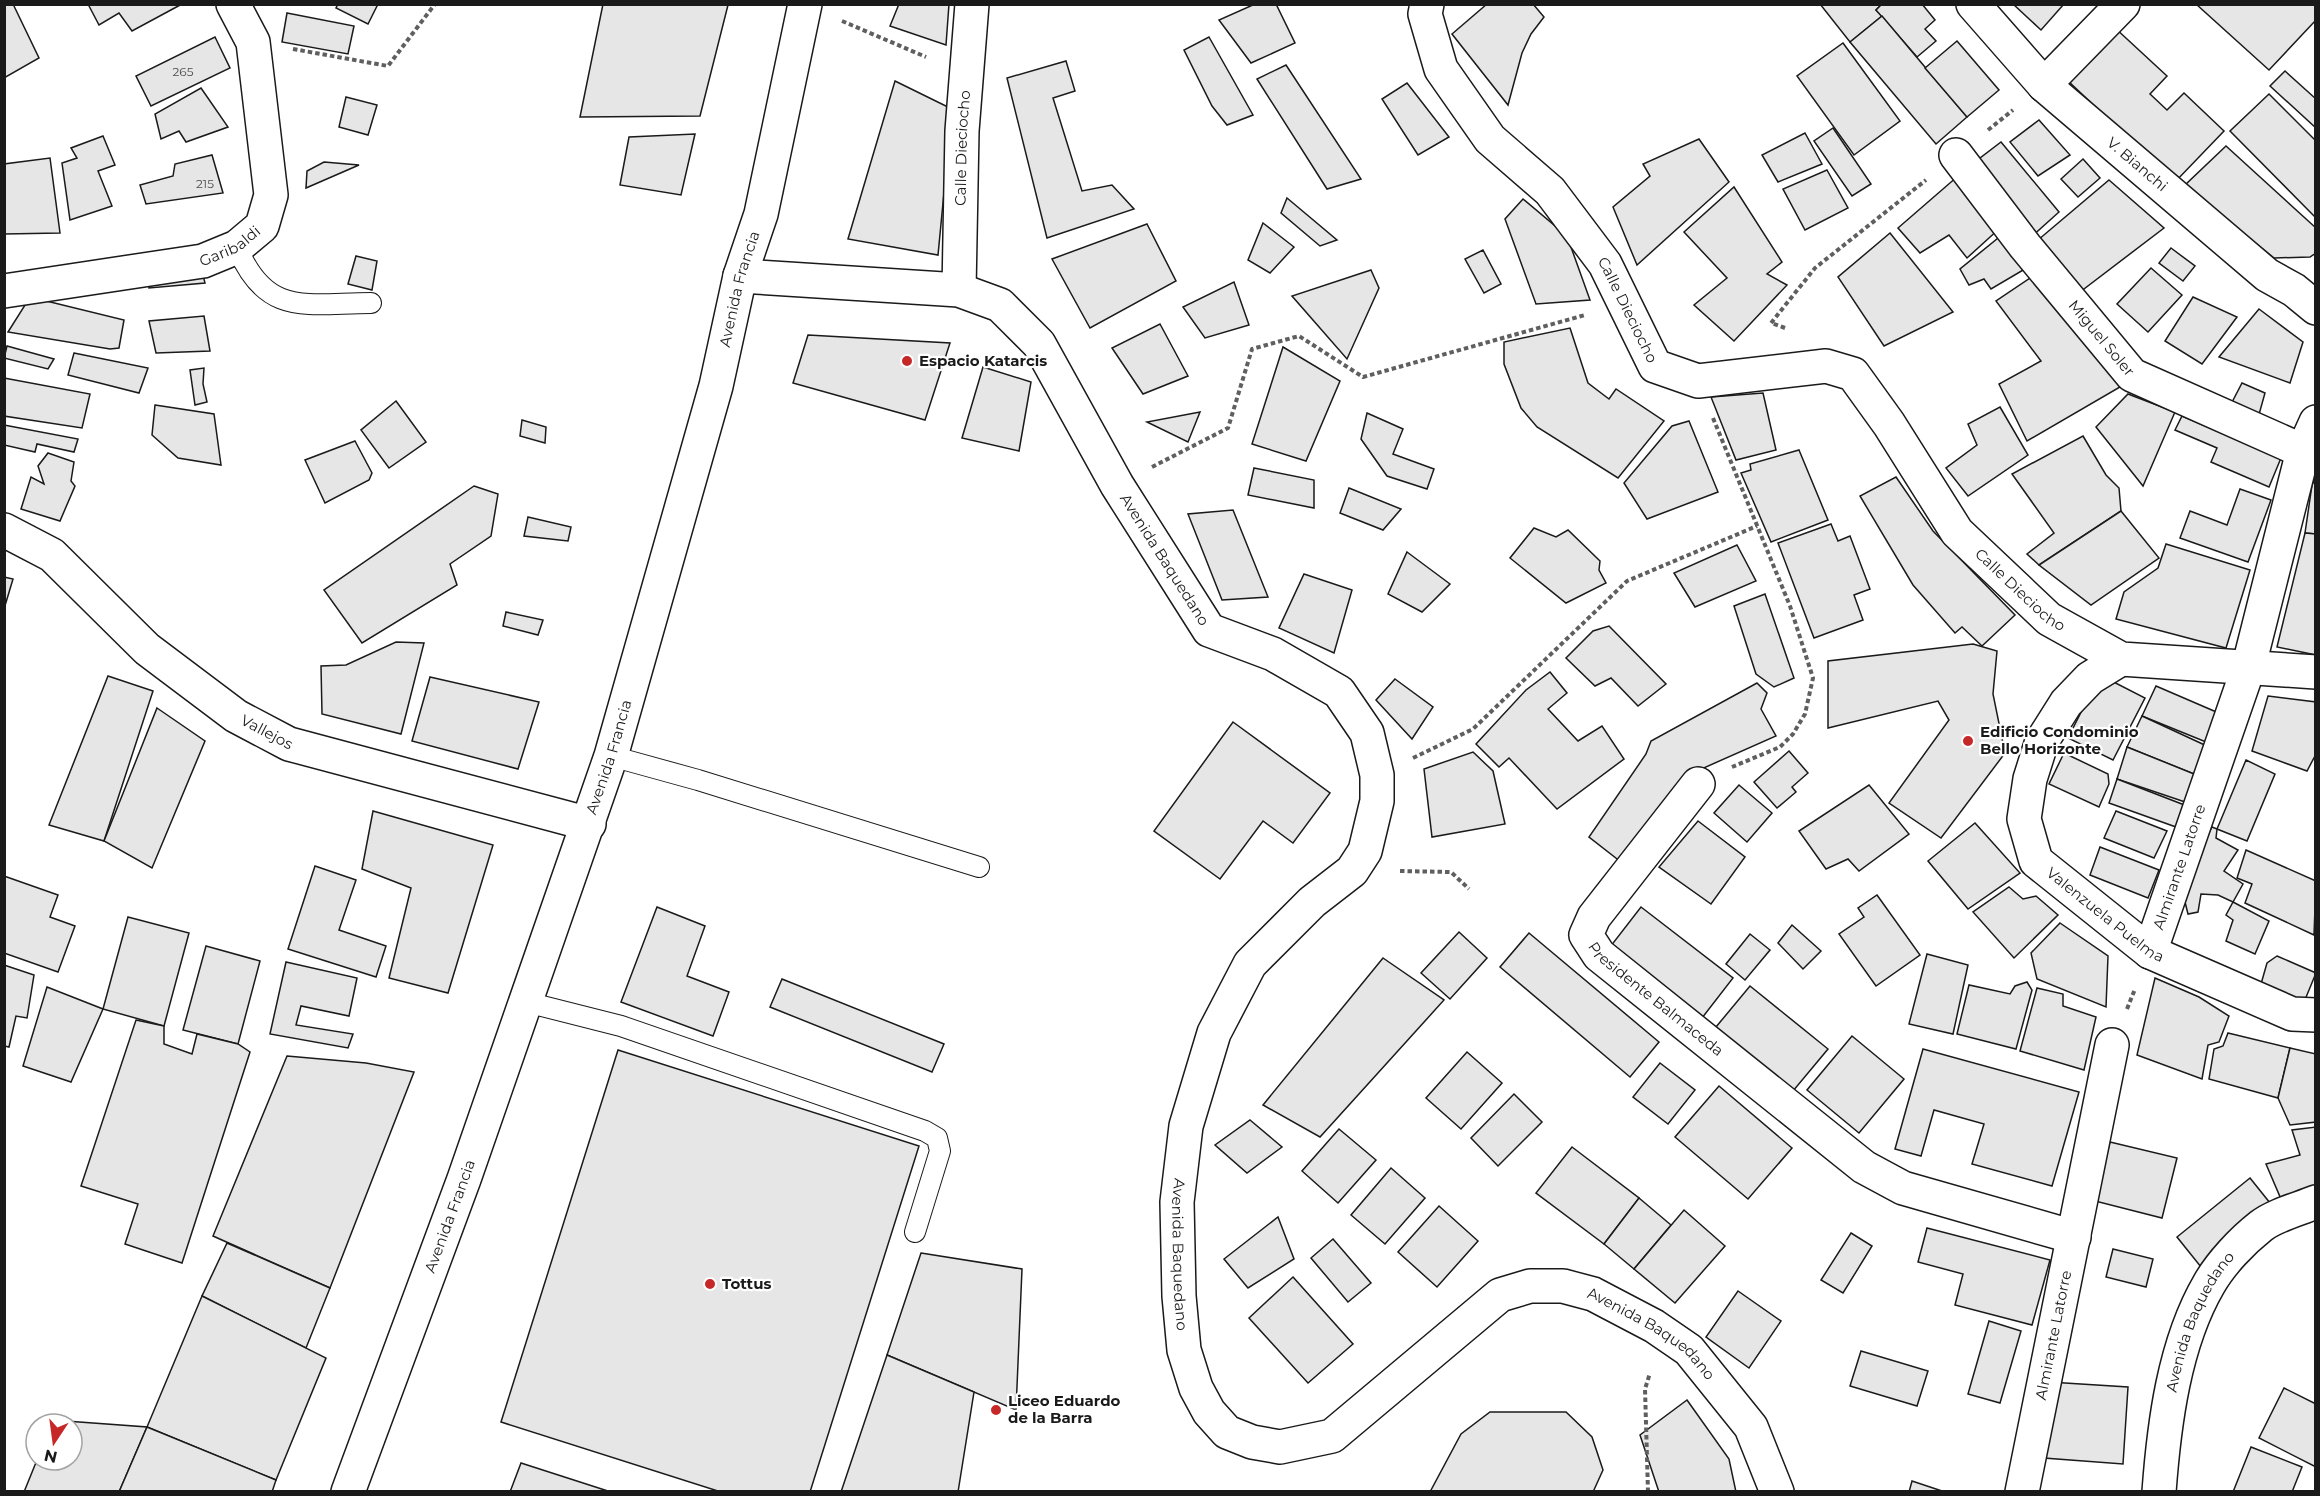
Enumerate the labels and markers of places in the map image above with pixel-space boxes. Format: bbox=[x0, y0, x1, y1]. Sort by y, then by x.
place label: Espacio Katarcis bbox=[919, 351, 1047, 370]
marker: Espacio Katarcis bbox=[900, 354, 914, 368]
place label: Edificio Condominio Bello Horizonte bbox=[1980, 722, 2139, 758]
marker: Edificio Condominio Bello Horizonte bbox=[1961, 734, 1975, 748]
place label: Tottus bbox=[722, 1274, 771, 1293]
marker: Tottus bbox=[703, 1277, 717, 1291]
place label: Liceo Eduardo de la Barra bbox=[1008, 1391, 1121, 1427]
marker: Liceo Eduardo de la Barra bbox=[989, 1403, 1003, 1417]

